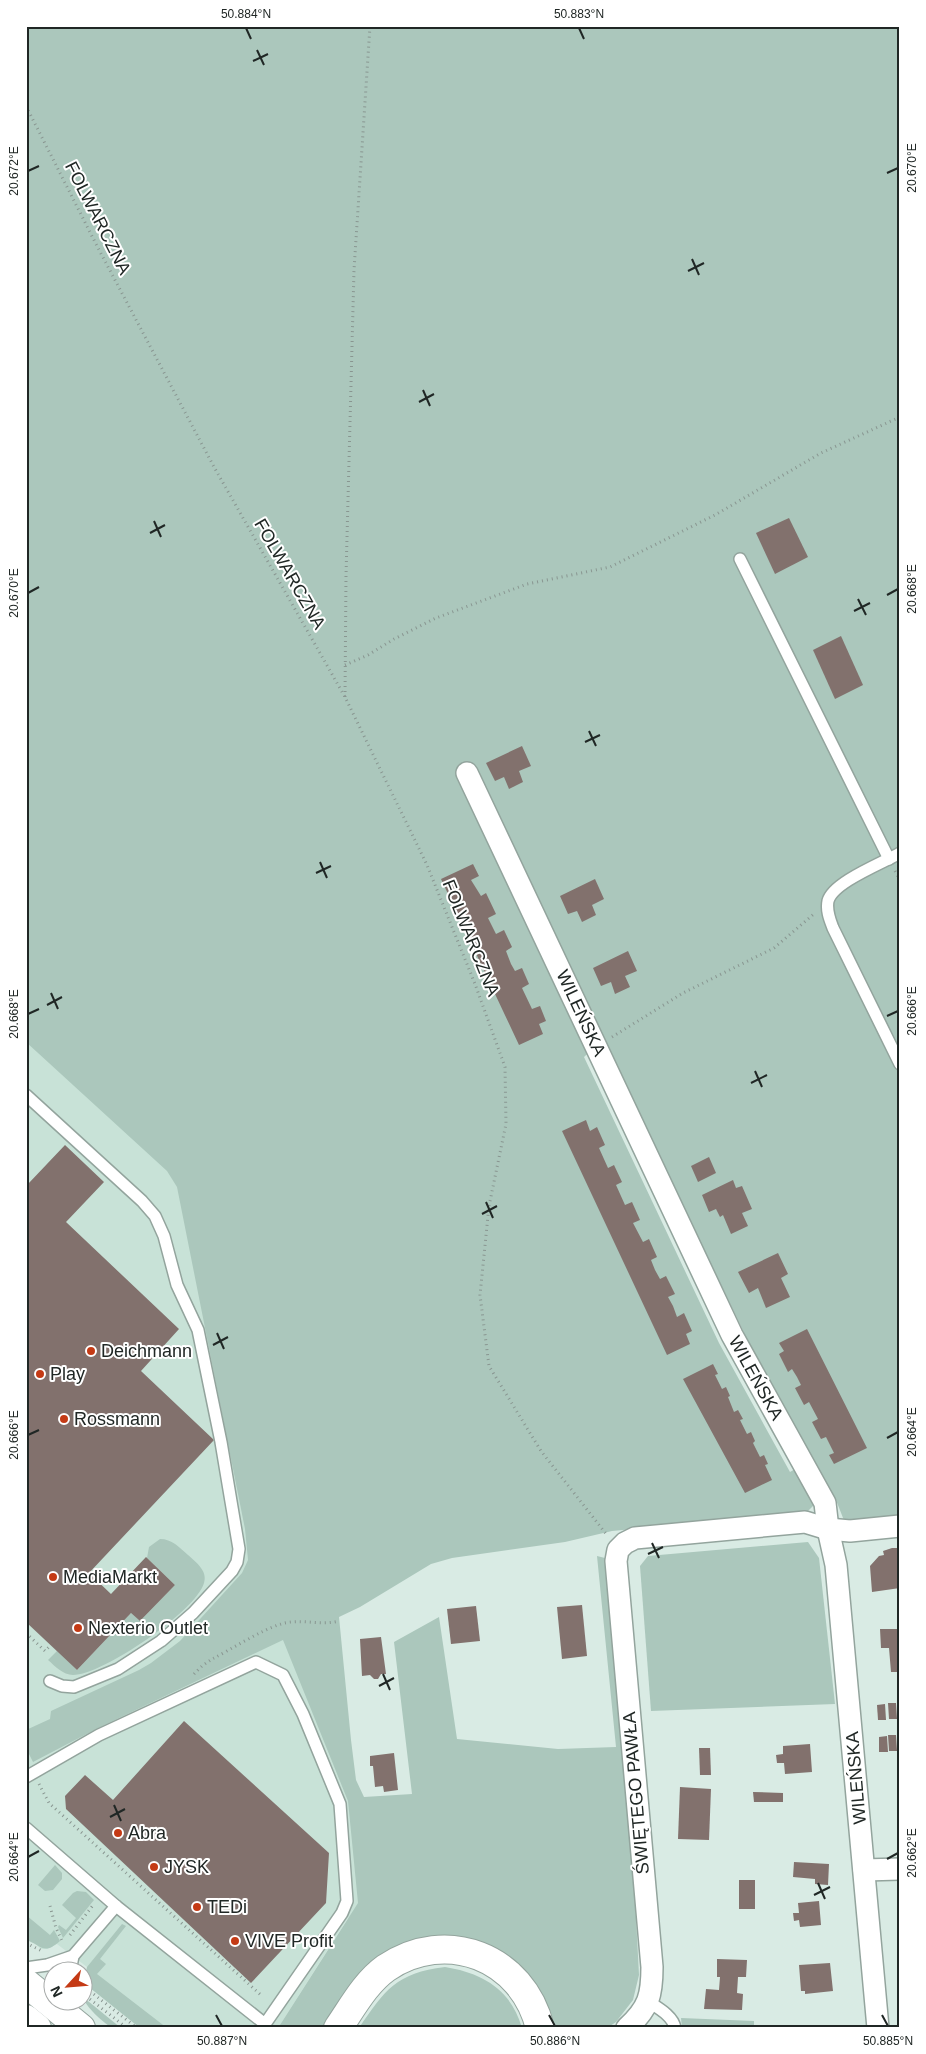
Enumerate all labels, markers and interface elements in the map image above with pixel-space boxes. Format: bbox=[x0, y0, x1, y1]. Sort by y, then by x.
text: 50.884°N bbox=[221, 7, 271, 21]
text: 50.883°N bbox=[554, 7, 604, 21]
text: 20.670°E bbox=[905, 143, 919, 193]
text: 20.672°E bbox=[7, 146, 21, 196]
street label: FOLWARCZNA bbox=[61, 158, 135, 278]
street label: FOLWARCZNA bbox=[250, 515, 330, 633]
text: 20.668°E bbox=[905, 564, 919, 614]
text: 20.670°E bbox=[7, 568, 21, 618]
street label: FOLWARCZNA bbox=[439, 877, 503, 999]
street label: WILEŃSKA bbox=[552, 967, 610, 1059]
text: 20.666°E bbox=[905, 986, 919, 1036]
text: 20.668°E bbox=[7, 989, 21, 1039]
street label: WILEŃSKA bbox=[725, 1332, 787, 1424]
place label: Deichmann bbox=[101, 1341, 192, 1361]
marker: Deichmann bbox=[85, 1345, 97, 1357]
place label: Play bbox=[50, 1364, 85, 1384]
marker: Play bbox=[34, 1368, 46, 1380]
text: 20.664°E bbox=[905, 1407, 919, 1457]
place label: Rossmann bbox=[74, 1409, 160, 1429]
text: 20.666°E bbox=[7, 1410, 21, 1460]
marker: Rossmann bbox=[58, 1413, 70, 1425]
place label: MediaMarkt bbox=[63, 1567, 157, 1587]
marker: MediaMarkt bbox=[47, 1571, 59, 1583]
place label: Nexterio Outlet bbox=[88, 1618, 208, 1638]
marker: Nexterio Outlet bbox=[72, 1622, 84, 1634]
street label: ŚWIĘTEGO PAWŁA bbox=[618, 1711, 653, 1875]
street label: WILEŃSKA bbox=[842, 1731, 870, 1825]
place label: Abra bbox=[128, 1823, 167, 1843]
marker: Abra bbox=[112, 1827, 124, 1839]
text: 20.662°E bbox=[905, 1828, 919, 1878]
text: 20.664°E bbox=[7, 1832, 21, 1882]
place label: JYSK bbox=[164, 1857, 209, 1877]
marker: JYSK bbox=[148, 1861, 160, 1873]
place label: TEDi bbox=[207, 1897, 247, 1917]
marker: TEDi bbox=[191, 1901, 203, 1913]
place label: VIVE Profit bbox=[245, 1931, 333, 1951]
marker: VIVE Profit bbox=[229, 1935, 241, 1947]
north arrow bbox=[42, 1962, 92, 2012]
text: N bbox=[47, 1984, 66, 2000]
text: 50.887°N bbox=[197, 2034, 247, 2048]
text: 50.886°N bbox=[530, 2034, 580, 2048]
text: 50.885°N bbox=[863, 2034, 913, 2048]

